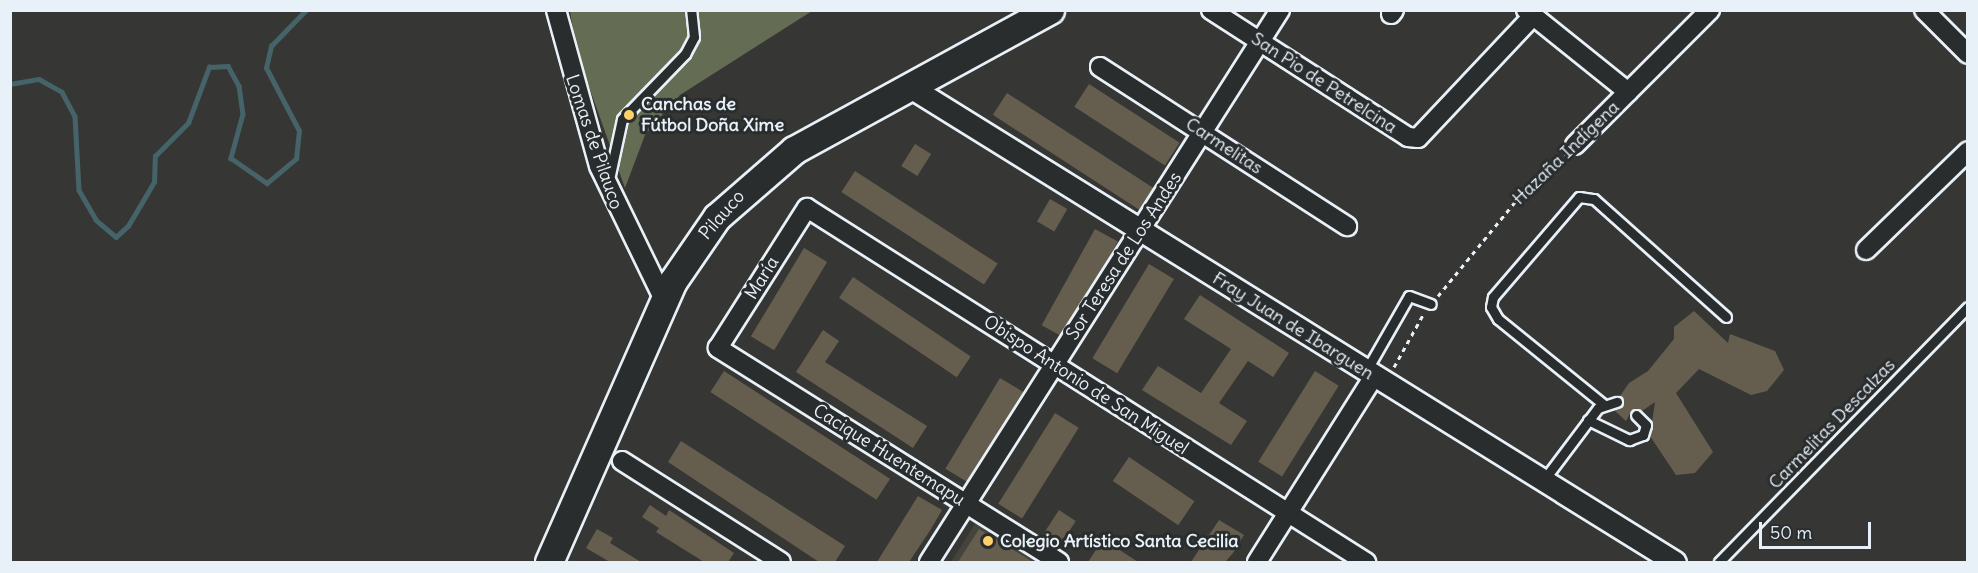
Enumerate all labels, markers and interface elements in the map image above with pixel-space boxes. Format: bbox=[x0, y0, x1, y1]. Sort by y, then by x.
street label: San Pio de Petrelcina bbox=[1247, 28, 1401, 138]
street label: Lomas de Pilauco bbox=[561, 72, 627, 212]
place label: Canchas de Fútbol Doña Xime bbox=[641, 94, 784, 136]
street label: Hazaña Indígena bbox=[1508, 97, 1624, 209]
marker: Canchas de Fútbol Doña Xime bbox=[622, 108, 636, 122]
street label: Carmelitas bbox=[1181, 113, 1267, 179]
street label: Sor Teresa de Los Andes bbox=[1062, 168, 1186, 344]
street label: Pilauco bbox=[695, 186, 749, 244]
street label: María bbox=[741, 253, 783, 303]
street label: Fray Juan de Ibarguen bbox=[1208, 268, 1378, 384]
street label: Obispo Antonio de San Miguel bbox=[980, 311, 1192, 459]
street label: Carmelitas Descalzas bbox=[1764, 354, 1900, 494]
street label: Cacique Huentemapu bbox=[809, 399, 969, 511]
scale bar bbox=[1762, 510, 1874, 548]
text: 50 m bbox=[1770, 521, 1812, 544]
place label: Colegio Artístico Santa Cecilia bbox=[1000, 530, 1238, 552]
marker: Colegio Artístico Santa Cecilia bbox=[981, 534, 995, 548]

